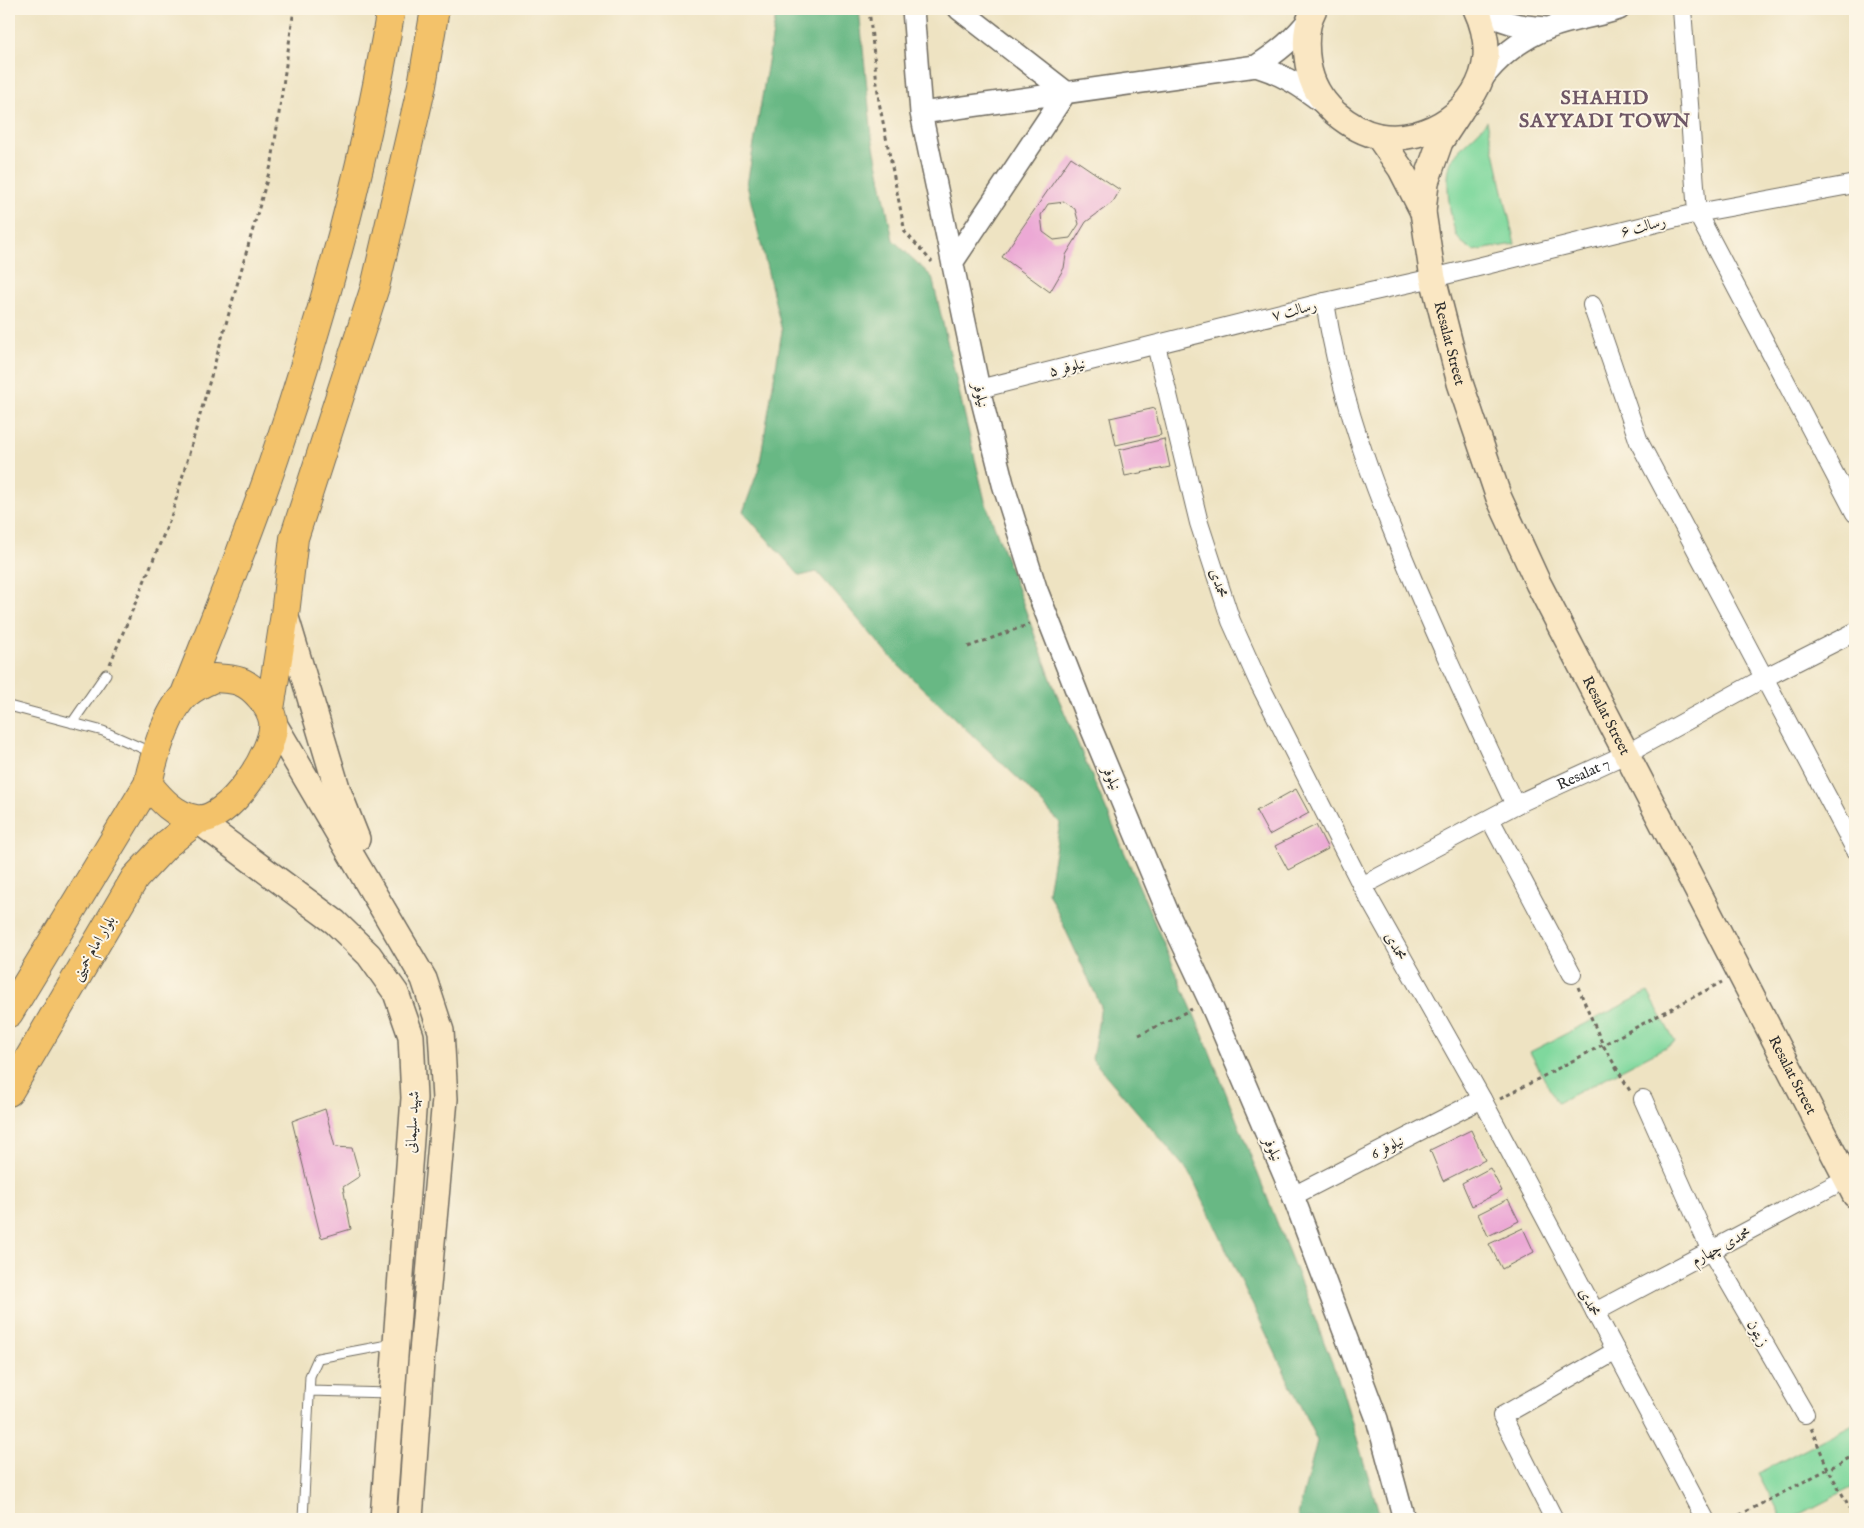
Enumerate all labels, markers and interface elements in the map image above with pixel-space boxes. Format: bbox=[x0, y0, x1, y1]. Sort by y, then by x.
district label: SHAHID SAYYADI TOWN bbox=[1519, 86, 1691, 134]
street label: رسالت ۶ bbox=[1619, 212, 1668, 241]
street label: رسالت ۷ bbox=[1270, 296, 1319, 325]
street label: Resalat Street bbox=[1429, 299, 1469, 388]
street label: نیلوفر ۵ bbox=[1047, 354, 1087, 381]
street label: نیلوفر bbox=[968, 379, 993, 409]
street label: محمدی bbox=[1205, 566, 1232, 600]
street label: Resalat Street bbox=[1578, 673, 1634, 758]
street label: Resalat 7 bbox=[1554, 754, 1613, 795]
street label: نیلوفر bbox=[1097, 761, 1125, 793]
street label: بلوار امام خمینی bbox=[67, 912, 122, 986]
street label: محمدی bbox=[1380, 929, 1411, 964]
street label: Resalat Street bbox=[1764, 1033, 1821, 1118]
street label: شهید سلیمانی bbox=[401, 1090, 424, 1154]
street label: نیلوفر 6 bbox=[1368, 1131, 1407, 1164]
street label: نیلوفر bbox=[1258, 1132, 1286, 1164]
street label: محمدی چهارم bbox=[1688, 1223, 1756, 1273]
street label: محمدی bbox=[1574, 1285, 1605, 1320]
street label: زیتون bbox=[1742, 1316, 1773, 1350]

